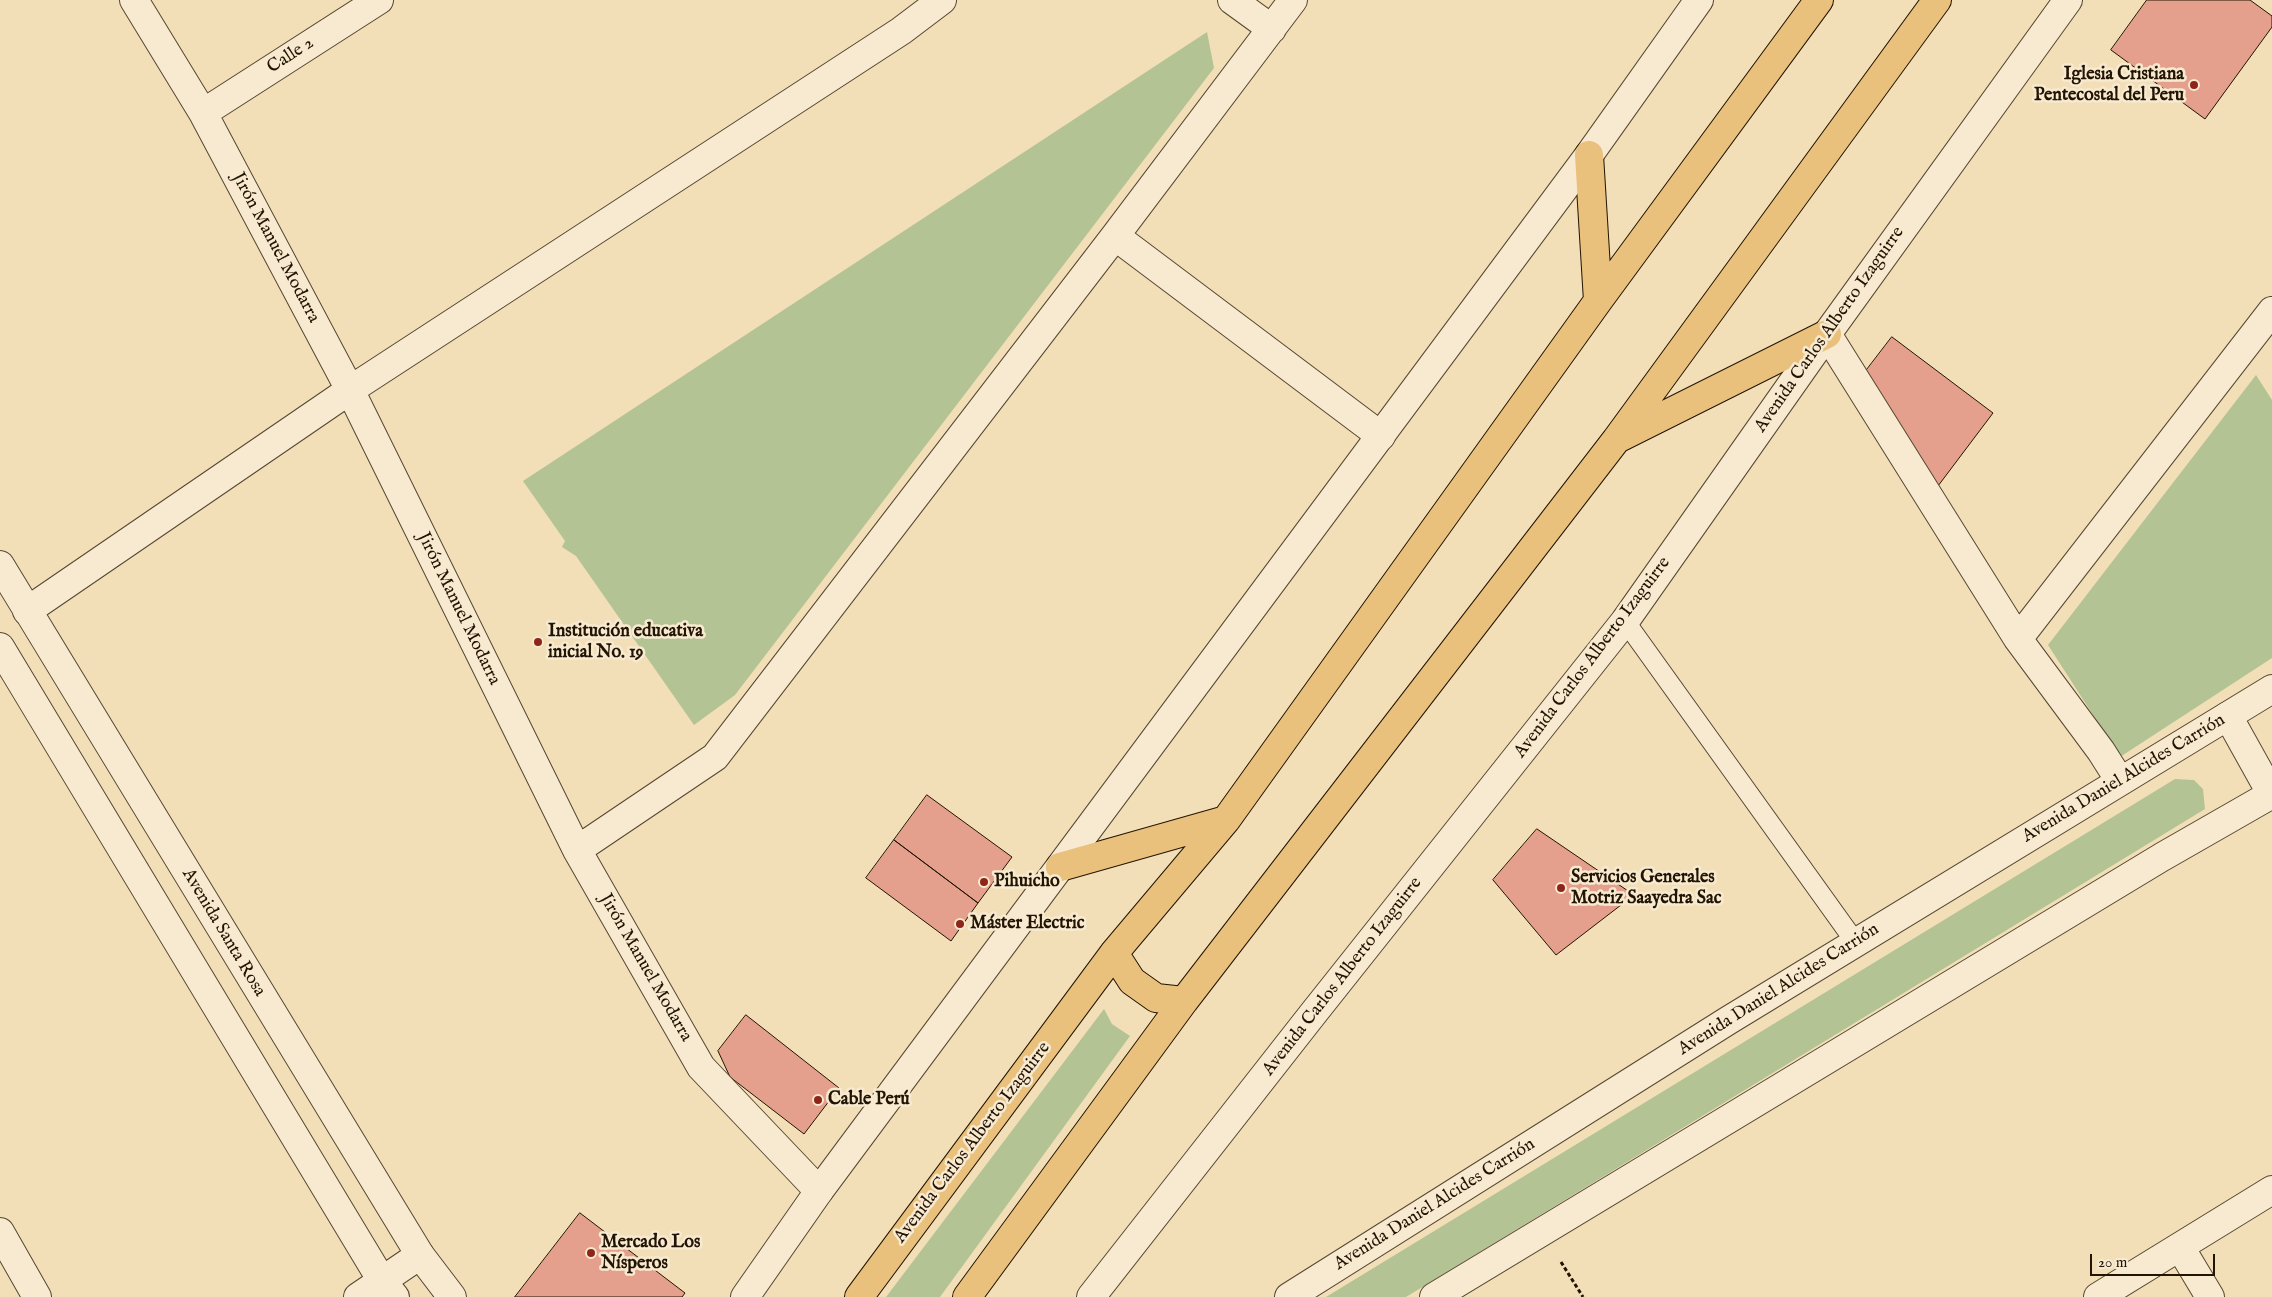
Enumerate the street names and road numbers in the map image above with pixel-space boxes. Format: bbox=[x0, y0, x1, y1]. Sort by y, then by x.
street label: Calle 2 bbox=[264, 33, 318, 79]
street label: Jirón Manuel Modarra bbox=[226, 169, 324, 327]
street label: Avenida Carlos Alberto Izaguirre bbox=[1751, 223, 1909, 437]
street label: Jirón Manuel Modarra bbox=[412, 529, 504, 689]
street label: Avenida Carlos Alberto Izaguirre bbox=[1510, 553, 1676, 763]
street label: Avenida Daniel Alcides Carrión bbox=[2019, 710, 2229, 848]
street label: Avenida Santa Rosa bbox=[176, 865, 270, 1001]
street label: Avenida Carlos Alberto Izaguirre bbox=[1259, 873, 1427, 1081]
street label: Jirón Manuel Modarra bbox=[594, 890, 696, 1046]
street label: Avenida Daniel Alcides Carrión bbox=[1675, 919, 1883, 1061]
street label: Avenida Carlos Alberto Izaguirre bbox=[890, 1038, 1056, 1248]
street label: Avenida Daniel Alcides Carrión bbox=[1331, 1134, 1539, 1276]

